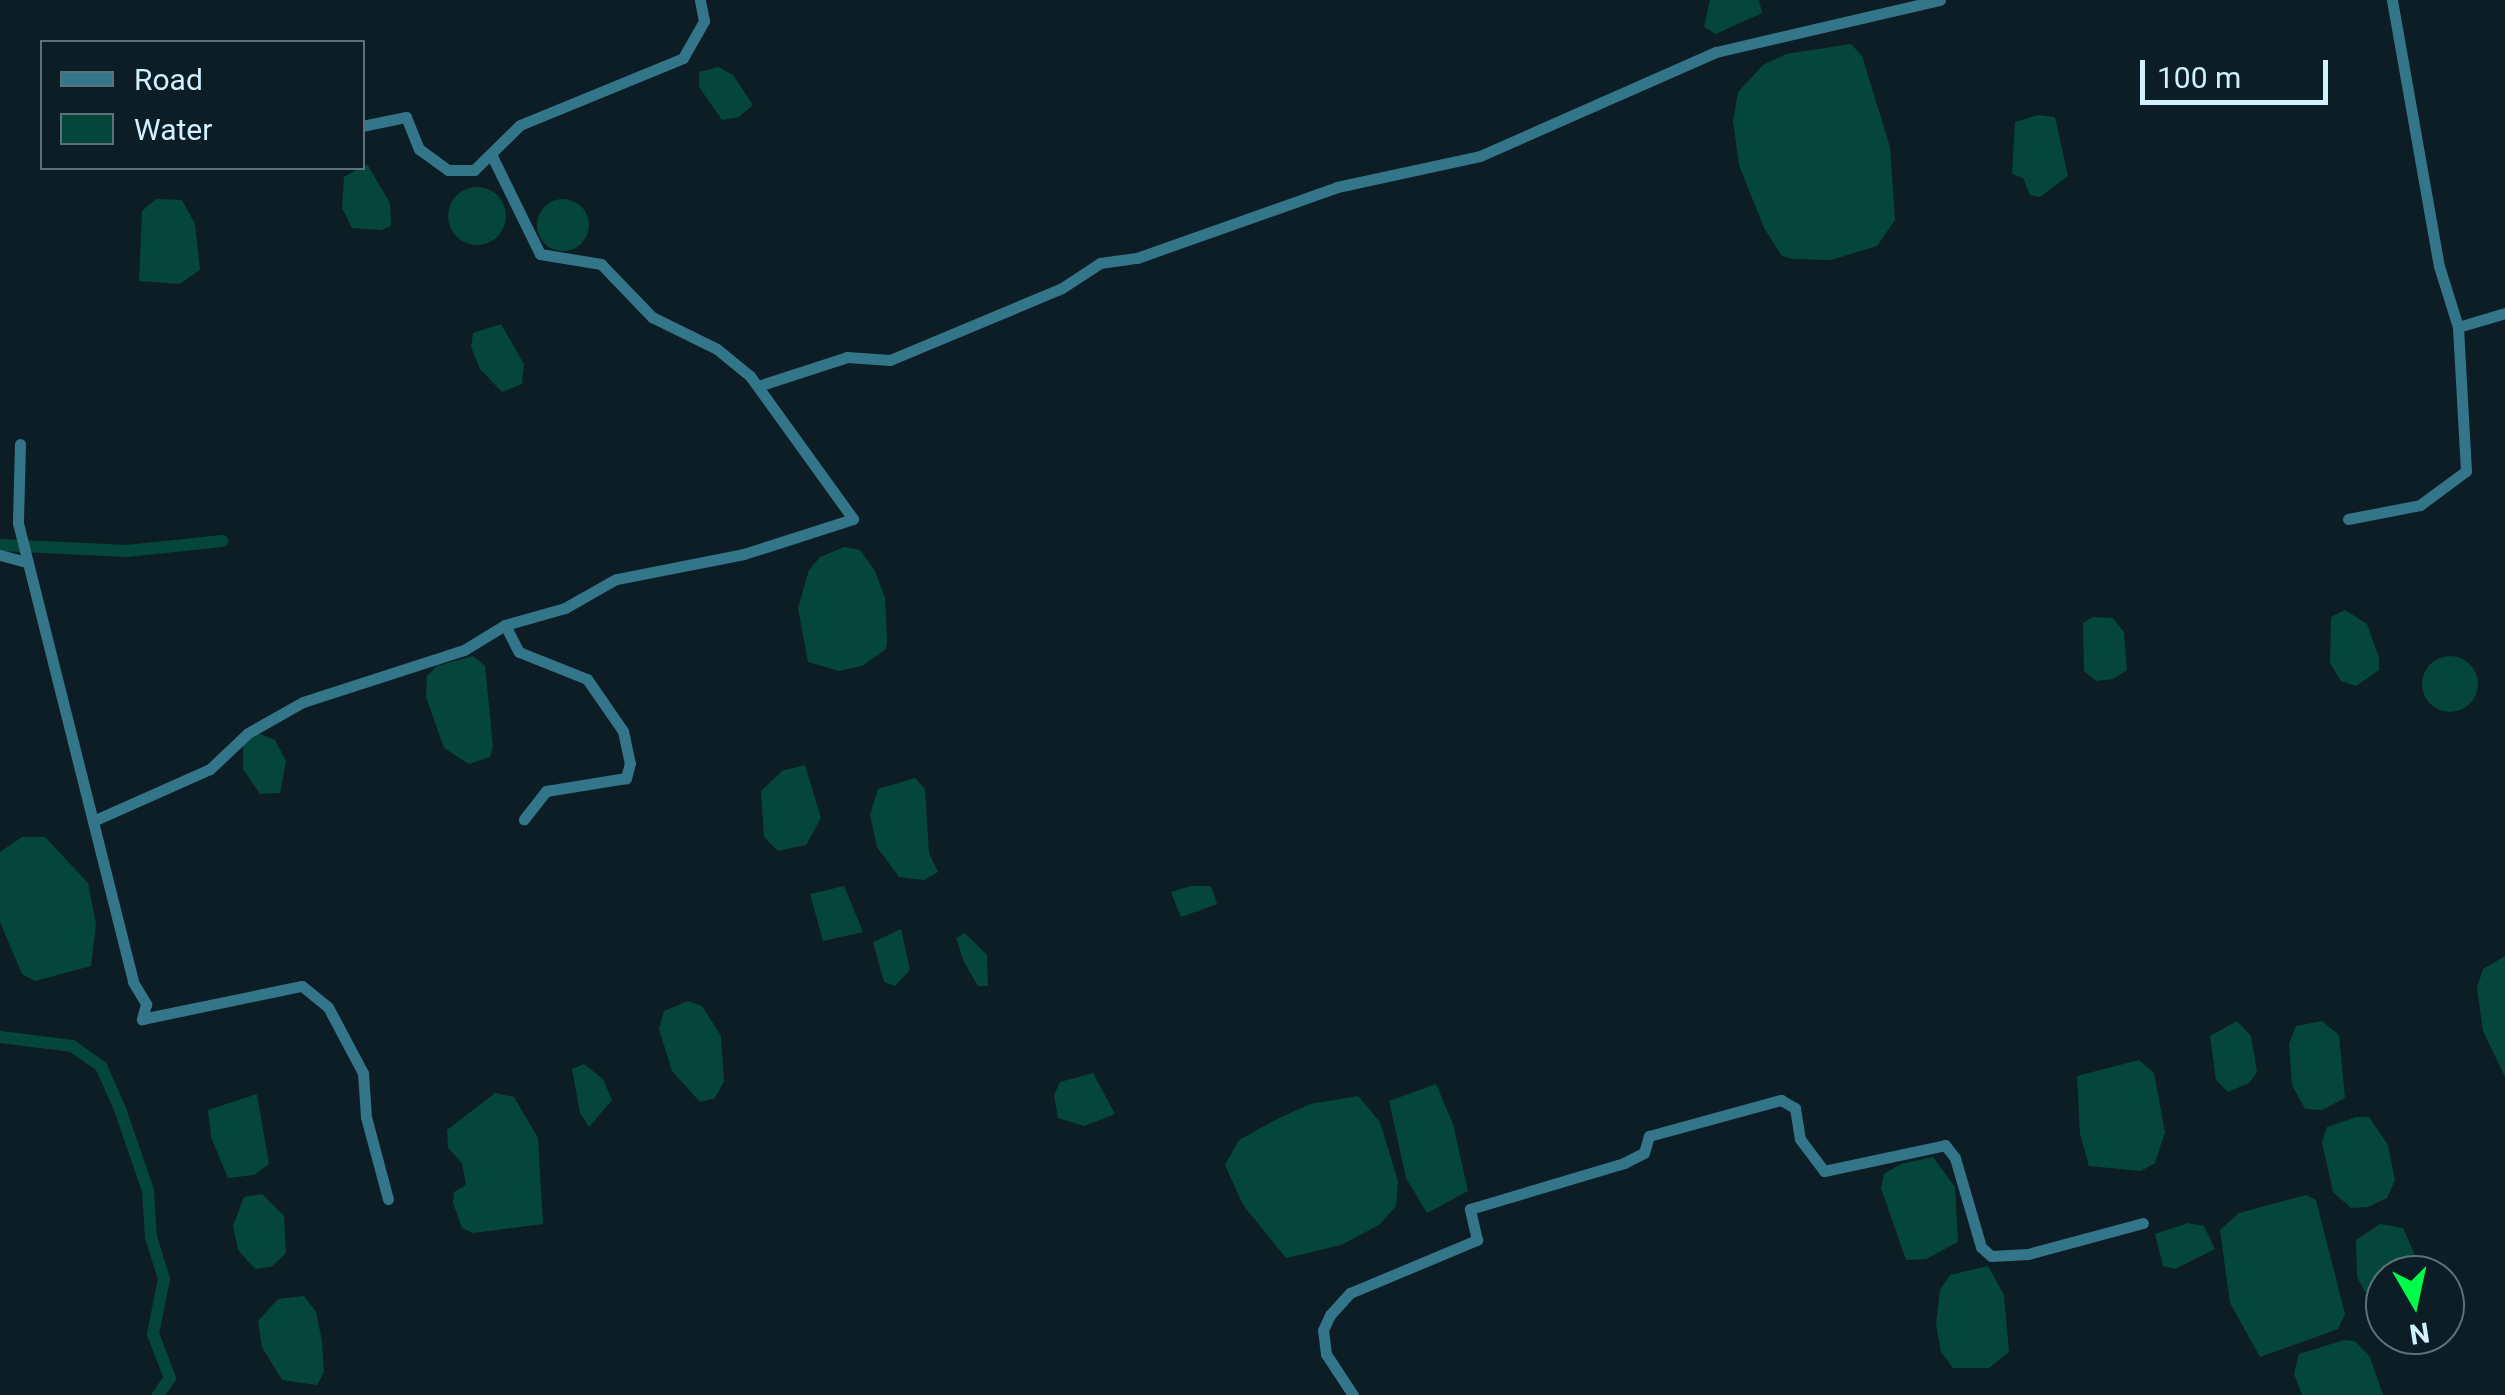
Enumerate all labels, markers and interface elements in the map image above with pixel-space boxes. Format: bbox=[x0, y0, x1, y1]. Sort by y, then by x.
legend bbox=[40, 40, 365, 170]
scale bar bbox=[2145, 40, 2332, 102]
text: 100 m bbox=[2157, 60, 2241, 95]
text: Road bbox=[134, 62, 203, 97]
text: Water bbox=[134, 112, 212, 147]
north arrow bbox=[2365, 1255, 2465, 1355]
text: N bbox=[2407, 1315, 2432, 1351]

